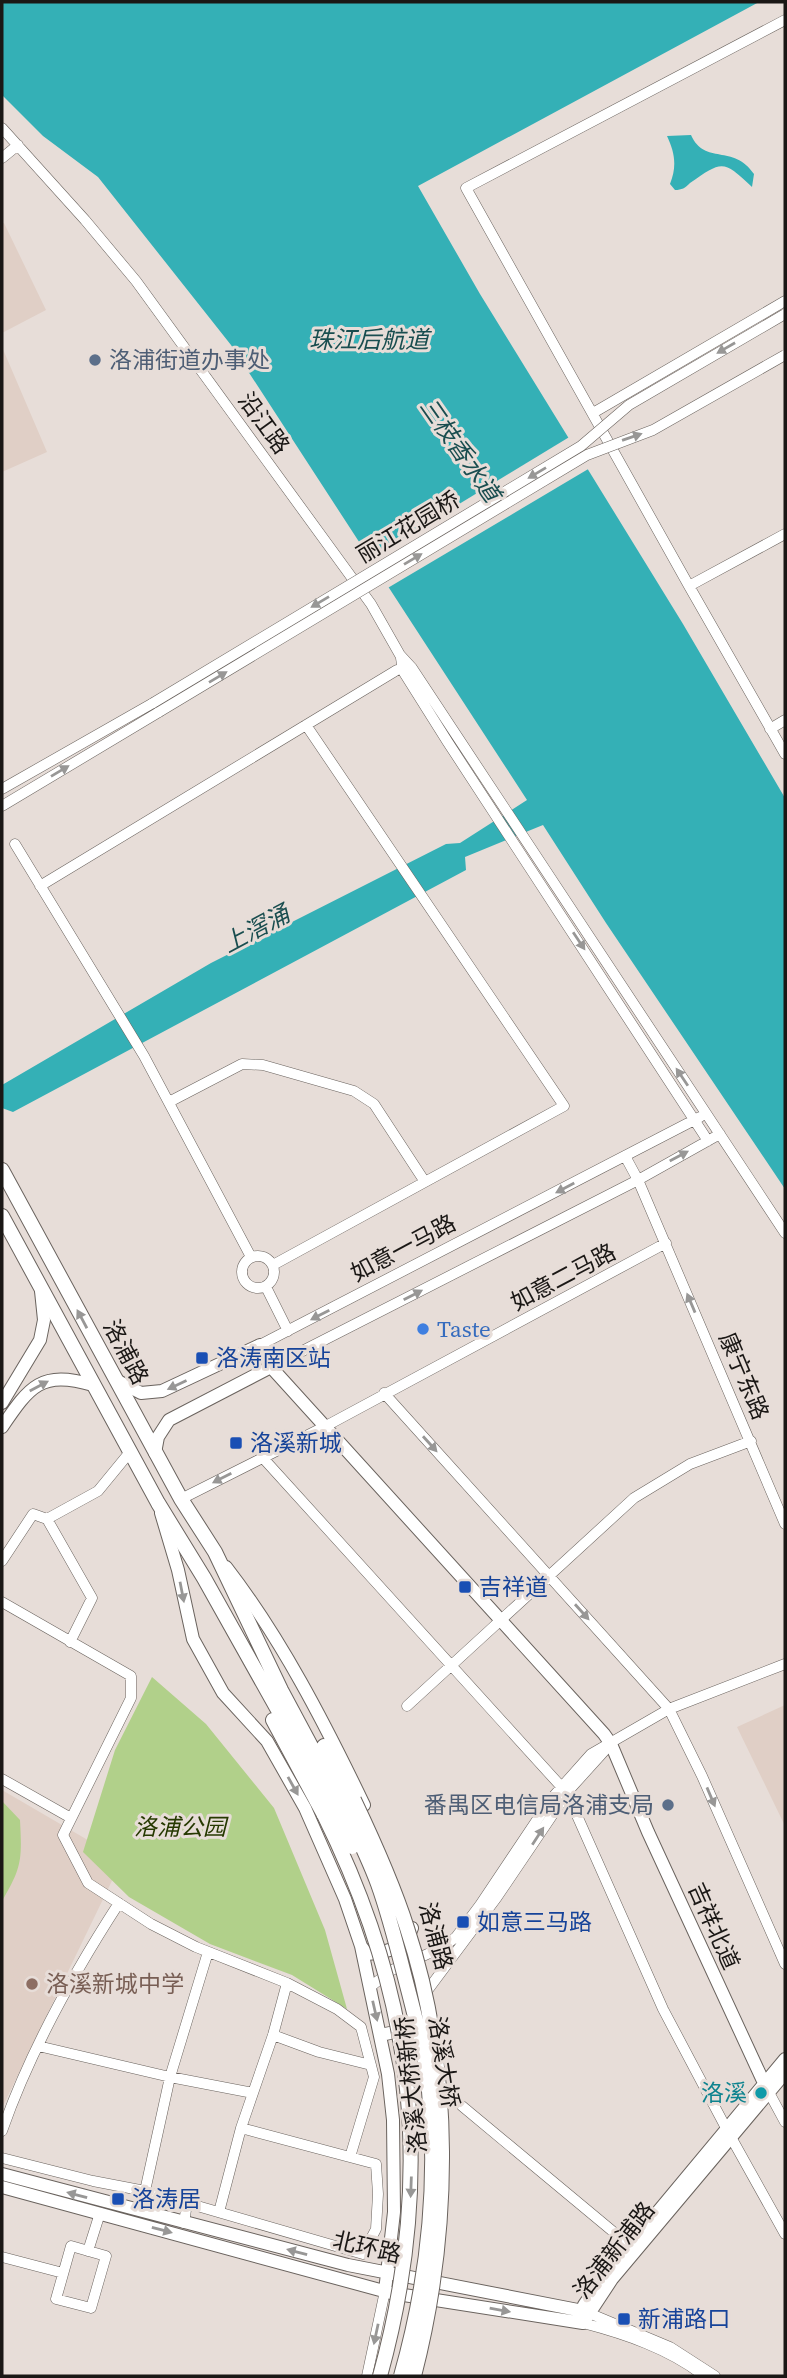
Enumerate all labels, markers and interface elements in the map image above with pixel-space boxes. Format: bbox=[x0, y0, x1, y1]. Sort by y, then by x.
water label: 珠江后航道 bbox=[309, 323, 432, 356]
one-way arrow bbox=[717, 342, 736, 355]
place label: 洛浦街道办事处 bbox=[109, 344, 270, 376]
marker: 洛浦街道办事处 bbox=[87, 352, 103, 368]
street label: 沿江路 bbox=[231, 386, 297, 460]
water label: 三枝香水道 bbox=[412, 391, 510, 511]
one-way arrow bbox=[622, 431, 643, 442]
one-way arrow bbox=[527, 466, 546, 479]
street label: 丽江花园桥 bbox=[350, 484, 466, 570]
one-way arrow bbox=[403, 553, 422, 566]
one-way arrow bbox=[311, 595, 330, 608]
one-way arrow bbox=[208, 670, 227, 683]
one-way arrow bbox=[51, 765, 70, 778]
water label: 上滘涌 bbox=[216, 896, 298, 960]
one-way arrow bbox=[573, 932, 586, 951]
one-way arrow bbox=[676, 1068, 689, 1087]
one-way arrow bbox=[669, 1150, 689, 1162]
one-way arrow bbox=[555, 1182, 575, 1193]
street label: 如意一马路 bbox=[345, 1207, 461, 1289]
street label: 如意二马路 bbox=[505, 1236, 621, 1318]
one-way arrow bbox=[403, 1289, 423, 1300]
one-way arrow bbox=[686, 1292, 697, 1313]
one-way arrow bbox=[77, 1309, 88, 1329]
one-way arrow bbox=[310, 1310, 330, 1321]
place label: Taste bbox=[437, 1313, 491, 1345]
street label: 洛浦路 bbox=[96, 1314, 156, 1390]
marker: Taste bbox=[415, 1321, 431, 1337]
street label: 康宁东路 bbox=[711, 1327, 777, 1425]
place label: 洛涛南区站 bbox=[216, 1342, 331, 1374]
marker: 洛涛南区站 bbox=[194, 1350, 210, 1366]
one-way arrow bbox=[166, 1379, 187, 1390]
one-way arrow bbox=[29, 1380, 49, 1392]
place label: 洛溪新城 bbox=[250, 1427, 342, 1459]
marker: 洛溪新城 bbox=[228, 1435, 244, 1451]
one-way arrow bbox=[422, 1435, 438, 1453]
one-way arrow bbox=[212, 1473, 232, 1484]
place label: 吉祥道 bbox=[479, 1571, 548, 1603]
marker: 吉祥道 bbox=[457, 1579, 473, 1595]
one-way arrow bbox=[177, 1581, 188, 1603]
one-way arrow bbox=[574, 1604, 590, 1621]
one-way arrow bbox=[287, 1777, 299, 1796]
one-way arrow bbox=[705, 1787, 717, 1807]
place label: 番禺区电信局洛浦支局 bbox=[424, 1789, 654, 1821]
marker: 番禺区电信局洛浦支局 bbox=[660, 1797, 676, 1813]
park label: 洛浦公园 bbox=[134, 1811, 229, 1843]
one-way arrow bbox=[532, 1826, 545, 1846]
street label: 吉祥北道 bbox=[681, 1877, 747, 1975]
street label: 洛浦路 bbox=[412, 1899, 460, 1973]
place label: 如意三马路 bbox=[477, 1906, 592, 1938]
marker: 如意三马路 bbox=[455, 1914, 471, 1930]
place label: 洛溪新城中学 bbox=[46, 1968, 184, 2000]
marker: 洛溪新城中学 bbox=[24, 1976, 40, 1992]
one-way arrow bbox=[369, 2000, 380, 2022]
street label: 洛溪大桥 bbox=[421, 2014, 467, 2110]
street label: 洛溪大桥新桥 bbox=[388, 2015, 434, 2155]
place label: 洛溪 bbox=[701, 2077, 747, 2109]
marker: 洛溪 bbox=[753, 2085, 769, 2101]
one-way arrow bbox=[405, 2177, 416, 2199]
place label: 洛涛居 bbox=[132, 2183, 201, 2215]
one-way arrow bbox=[66, 2189, 88, 2200]
marker: 洛涛居 bbox=[110, 2191, 126, 2207]
street label: 洛浦新浦路 bbox=[566, 2195, 662, 2305]
street label: 北环路 bbox=[330, 2224, 404, 2270]
one-way arrow bbox=[152, 2226, 173, 2236]
one-way arrow bbox=[286, 2246, 308, 2257]
place label: 新浦路口 bbox=[638, 2303, 730, 2335]
one-way arrow bbox=[489, 2305, 511, 2316]
marker: 新浦路口 bbox=[616, 2311, 632, 2327]
one-way arrow bbox=[371, 2323, 382, 2345]

